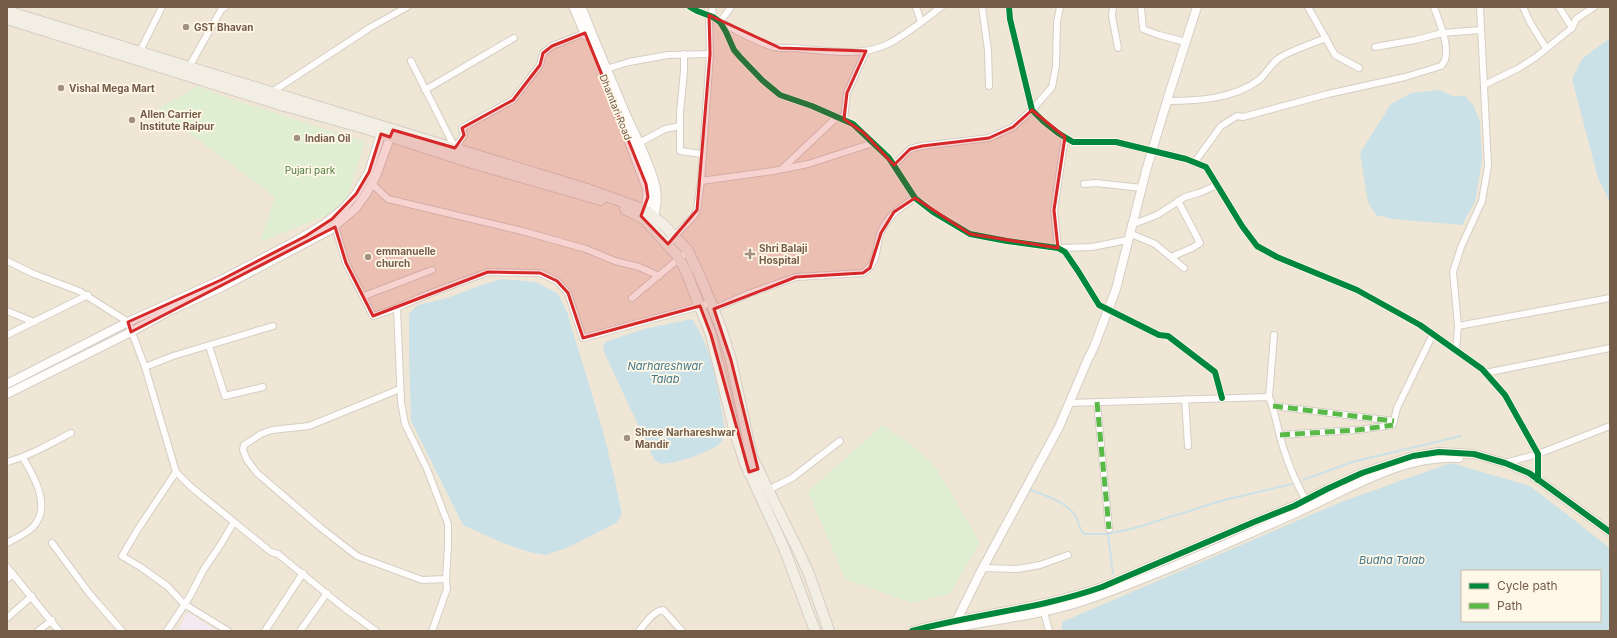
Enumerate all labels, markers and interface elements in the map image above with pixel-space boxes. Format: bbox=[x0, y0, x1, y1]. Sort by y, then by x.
place label: GST Bhavan bbox=[194, 21, 254, 33]
marker: GST Bhavan bbox=[181, 22, 191, 32]
street label: Dhamtari Road bbox=[597, 72, 635, 142]
place label: Vishal Mega Mart bbox=[69, 82, 155, 95]
marker: Vishal Mega Mart bbox=[56, 83, 66, 93]
place label: Allen Carrier Institute Raipur bbox=[140, 108, 214, 132]
marker: Allen Carrier Institute Raipur bbox=[127, 115, 137, 125]
place label: Indian Oil bbox=[305, 132, 351, 144]
marker: Indian Oil bbox=[292, 133, 302, 143]
park label: Pujari park bbox=[285, 164, 336, 176]
place label: Shri Balaji Hospital bbox=[759, 242, 808, 266]
place label: emmanuelle church bbox=[376, 245, 436, 269]
marker: Shri Balaji Hospital bbox=[744, 248, 756, 260]
marker: emmanuelle church bbox=[363, 252, 373, 262]
water label: Narhareshwar Talab bbox=[628, 359, 703, 386]
place label: Shree Narhareshwar Mandir bbox=[635, 426, 736, 450]
marker: Shree Narhareshwar Mandir bbox=[622, 433, 632, 443]
water label: Budha Talab bbox=[1359, 553, 1425, 567]
legend bbox=[1461, 570, 1601, 622]
text: Cycle path bbox=[1497, 578, 1558, 593]
text: Path bbox=[1497, 598, 1522, 613]

